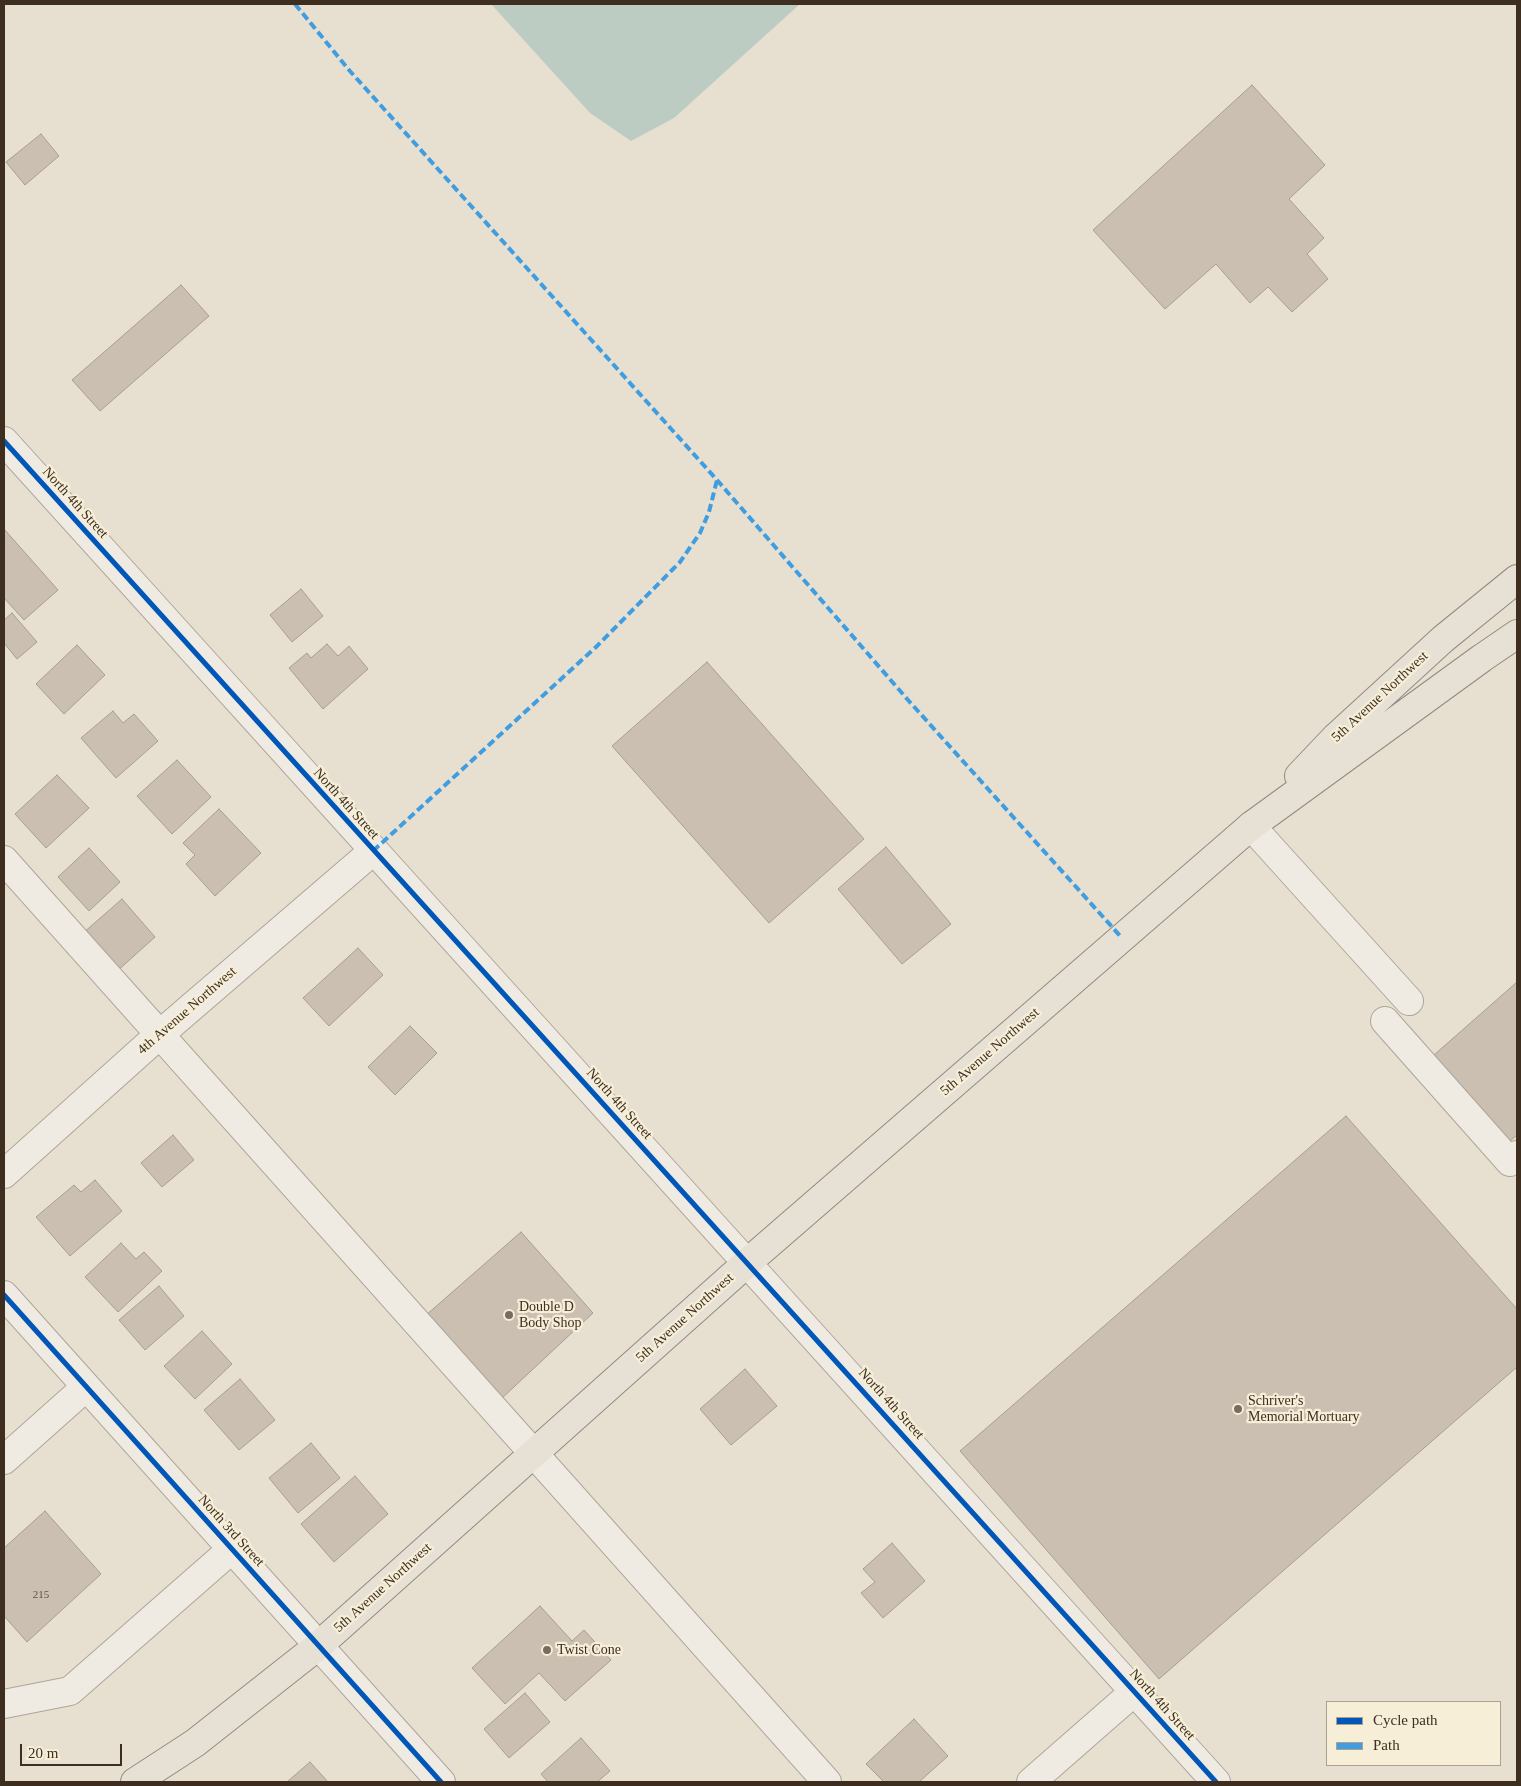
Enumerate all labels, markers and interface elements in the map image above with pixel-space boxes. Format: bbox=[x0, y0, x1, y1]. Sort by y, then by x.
street label: North 4th Street bbox=[39, 464, 111, 542]
street label: 5th Avenue Northwest bbox=[1328, 648, 1432, 746]
street label: North 4th Street bbox=[310, 765, 382, 843]
street label: 4th Avenue Northwest bbox=[134, 963, 240, 1059]
street label: 5th Avenue Northwest bbox=[937, 1004, 1043, 1100]
street label: North 4th Street bbox=[583, 1065, 655, 1143]
street label: 5th Avenue Northwest bbox=[633, 1270, 737, 1366]
place label: Double D Body Shop bbox=[519, 1299, 582, 1331]
marker: Double D Body Shop bbox=[503, 1309, 515, 1321]
street label: North 4th Street bbox=[855, 1365, 927, 1443]
place label: Schriver's Memorial Mortuary bbox=[1248, 1393, 1360, 1425]
marker: Schriver's Memorial Mortuary bbox=[1232, 1403, 1244, 1415]
street label: North 3rd Street bbox=[194, 1492, 268, 1570]
street label: 5th Avenue Northwest bbox=[331, 1540, 435, 1636]
house number: 215 bbox=[33, 1588, 49, 1602]
place label: Twist Cone bbox=[557, 1642, 621, 1658]
marker: Twist Cone bbox=[541, 1644, 553, 1656]
street label: North 4th Street bbox=[1126, 1666, 1198, 1744]
legend bbox=[1326, 1701, 1501, 1766]
text: Cycle path bbox=[1373, 1712, 1438, 1728]
scale bar bbox=[22, 1734, 125, 1766]
text: Path bbox=[1373, 1737, 1400, 1753]
text: 20 m bbox=[28, 1745, 58, 1761]

